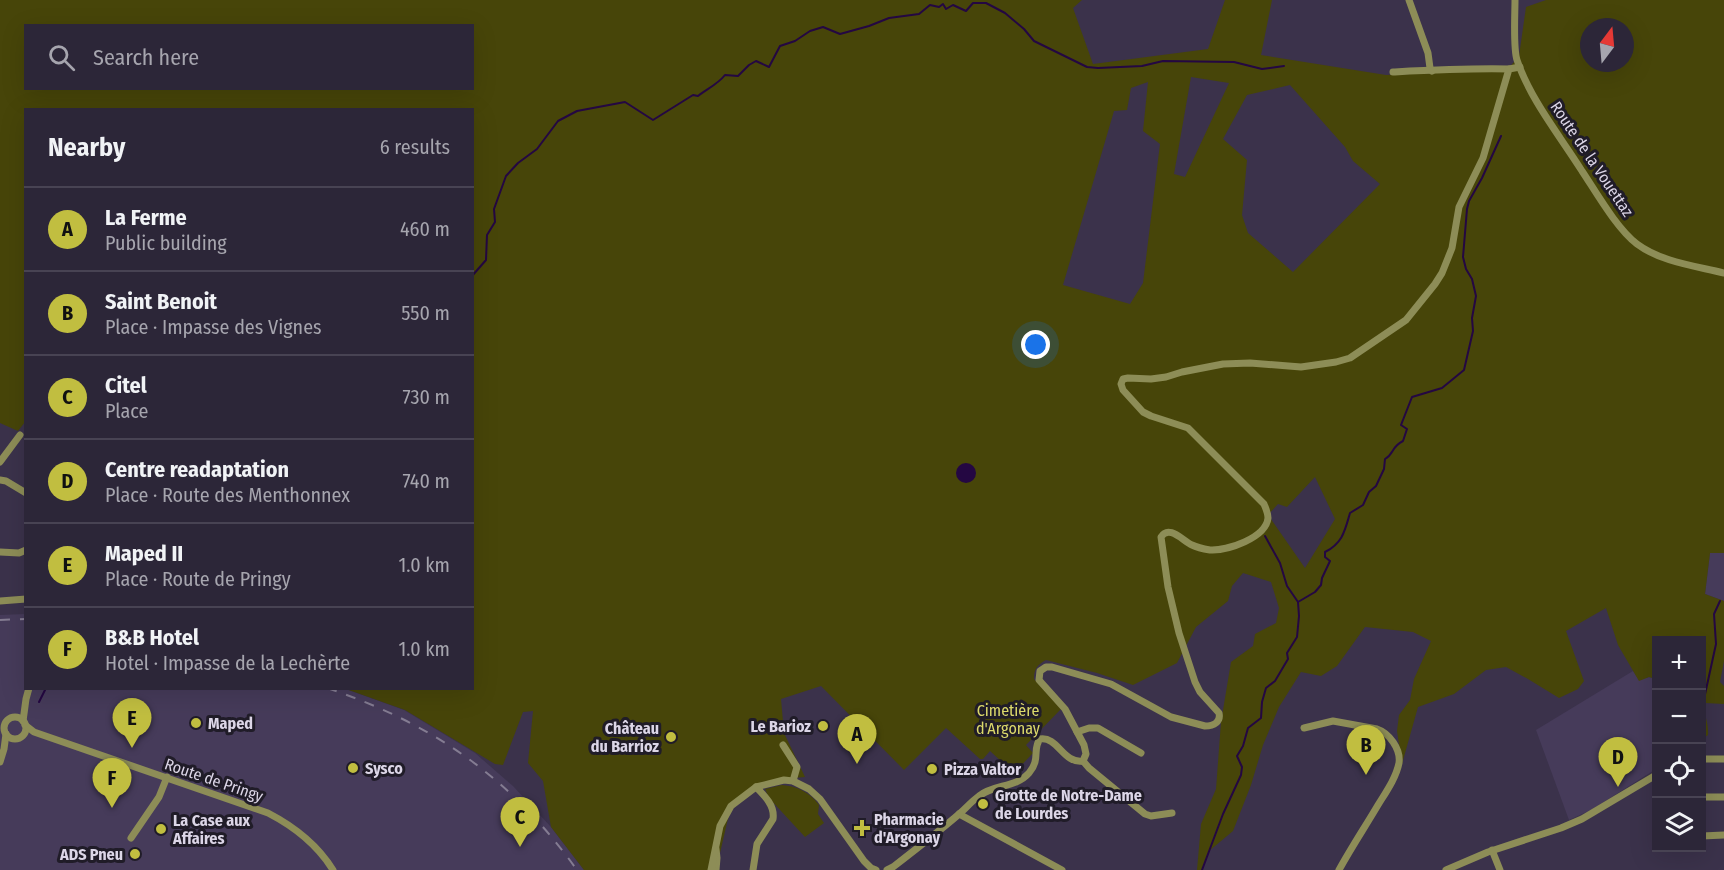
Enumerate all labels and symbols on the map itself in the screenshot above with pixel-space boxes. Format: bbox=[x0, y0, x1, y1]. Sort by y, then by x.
north arrow bbox=[1580, 18, 1634, 72]
street label: Route de la Vouettaz bbox=[1546, 98, 1638, 220]
your location bbox=[1021, 330, 1050, 359]
pin: E bbox=[112, 698, 152, 748]
park label: Cimetière d'Argonay bbox=[976, 701, 1041, 738]
place label: Maped bbox=[208, 714, 253, 733]
pin: A bbox=[838, 714, 876, 764]
marker: Maped bbox=[189, 716, 203, 730]
place label: Le Barioz bbox=[750, 717, 811, 736]
place label: Château du Barrioz bbox=[591, 719, 659, 756]
marker: Le Barioz bbox=[816, 719, 830, 733]
pin: B bbox=[1346, 726, 1386, 775]
marker: Château du Barrioz bbox=[664, 730, 678, 744]
pin: D bbox=[1598, 738, 1638, 787]
street label: Route de Pringy bbox=[162, 754, 267, 806]
pin: F bbox=[92, 758, 132, 808]
place label: Sysco bbox=[365, 759, 403, 778]
place label: Pizza Valtor bbox=[944, 760, 1021, 779]
marker: Sysco bbox=[346, 761, 360, 775]
marker: Pizza Valtor bbox=[925, 762, 939, 776]
place label: Grotte de Notre-Dame de Lourdes bbox=[995, 786, 1142, 823]
marker: Grotte de Notre-Dame de Lourdes bbox=[976, 797, 990, 811]
pin: C bbox=[500, 798, 540, 847]
place label: Pharmacie d'Argonay bbox=[874, 810, 944, 847]
place label: La Case aux Affaires bbox=[172, 811, 250, 848]
marker: Pharmacie d'Argonay bbox=[855, 821, 869, 835]
marker: La Case aux Affaires bbox=[154, 822, 168, 836]
place label: ADS Pneu bbox=[59, 845, 123, 864]
marker: ADS Pneu bbox=[128, 847, 142, 861]

